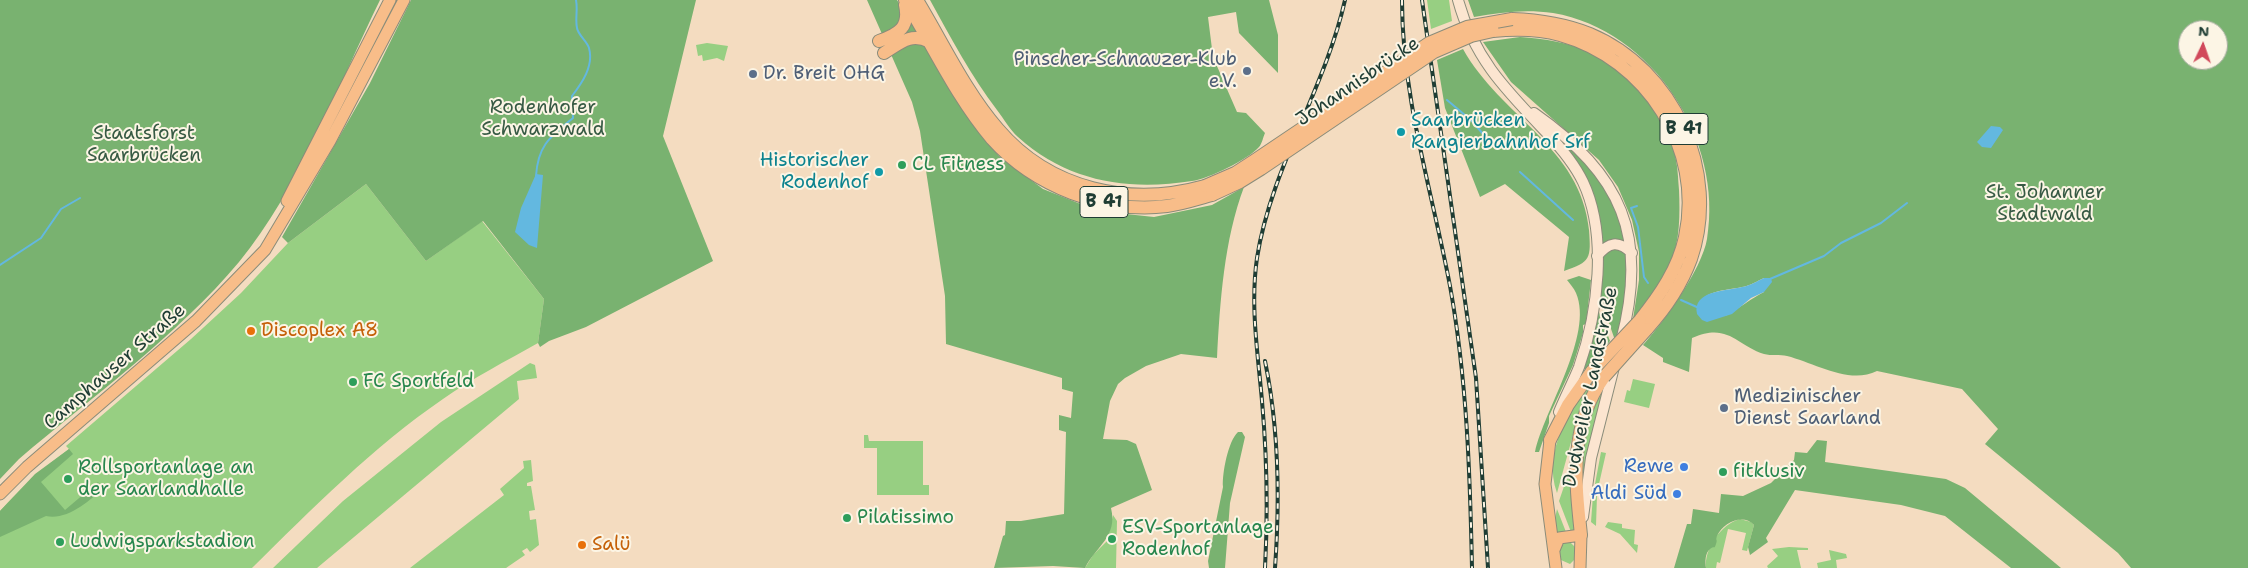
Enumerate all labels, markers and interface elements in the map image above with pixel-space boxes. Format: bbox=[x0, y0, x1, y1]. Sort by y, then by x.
north arrow bbox=[2178, 20, 2228, 70]
text: N bbox=[2198, 22, 2210, 40]
street label: Johannisbrücke bbox=[1292, 32, 1424, 132]
place label: Pinscher-Schnauzer-Klub e.V. bbox=[1013, 49, 1237, 93]
place label: Dr. Breit OHG bbox=[763, 63, 885, 85]
marker: Pinscher-Schnauzer-Klub e.V. bbox=[1241, 65, 1253, 77]
marker: Dr. Breit OHG bbox=[747, 68, 759, 80]
park label: Rodenhofer Schwarzwald bbox=[481, 97, 605, 141]
place label: Saarbrücken Rangierbahnhof Srf bbox=[1411, 110, 1590, 154]
road number: B 41 bbox=[1660, 114, 1708, 144]
park label: Staatsforst Saarbrücken bbox=[87, 123, 201, 167]
marker: Saarbrücken Rangierbahnhof Srf bbox=[1395, 126, 1407, 138]
place label: Historischer Rodenhof bbox=[760, 150, 869, 194]
place label: CL Fitness bbox=[912, 154, 1004, 176]
marker: CL Fitness bbox=[896, 159, 908, 171]
marker: Historischer Rodenhof bbox=[873, 166, 885, 178]
park label: St. Johanner Stadtwald bbox=[1986, 182, 2104, 226]
road number: B 41 bbox=[1080, 186, 1128, 218]
street label: Dudweiler Landstraße bbox=[1559, 285, 1623, 489]
street label: Camphauser Straße bbox=[39, 299, 191, 435]
place label: Discoplex A8 bbox=[261, 320, 378, 342]
marker: Discoplex A8 bbox=[245, 325, 257, 337]
place label: FC Sportfeld bbox=[363, 371, 474, 393]
marker: FC Sportfeld bbox=[347, 376, 359, 388]
place label: Medizinischer Dienst Saarland bbox=[1734, 386, 1881, 430]
marker: Medizinischer Dienst Saarland bbox=[1718, 402, 1730, 414]
place label: Rewe bbox=[1624, 456, 1674, 478]
place label: Rollsportanlage an der Saarlandhalle bbox=[78, 457, 254, 501]
marker: Rewe bbox=[1678, 461, 1690, 473]
place label: fitklusiv bbox=[1733, 461, 1805, 483]
marker: fitklusiv bbox=[1717, 466, 1729, 478]
marker: Rollsportanlage an der Saarlandhalle bbox=[62, 473, 74, 485]
place label: Aldi Süd bbox=[1591, 483, 1667, 505]
marker: Aldi Süd bbox=[1671, 488, 1683, 500]
place label: Pilatissimo bbox=[857, 507, 954, 529]
marker: Pilatissimo bbox=[841, 512, 853, 524]
place label: ESV-Sportanlage Rodenhof bbox=[1122, 517, 1274, 561]
place label: Ludwigsparkstadion bbox=[70, 531, 254, 553]
marker: ESV-Sportanlage Rodenhof bbox=[1106, 533, 1118, 545]
place label: Salü bbox=[592, 534, 630, 556]
marker: Ludwigsparkstadion bbox=[54, 536, 66, 548]
marker: Salü bbox=[576, 539, 588, 551]

